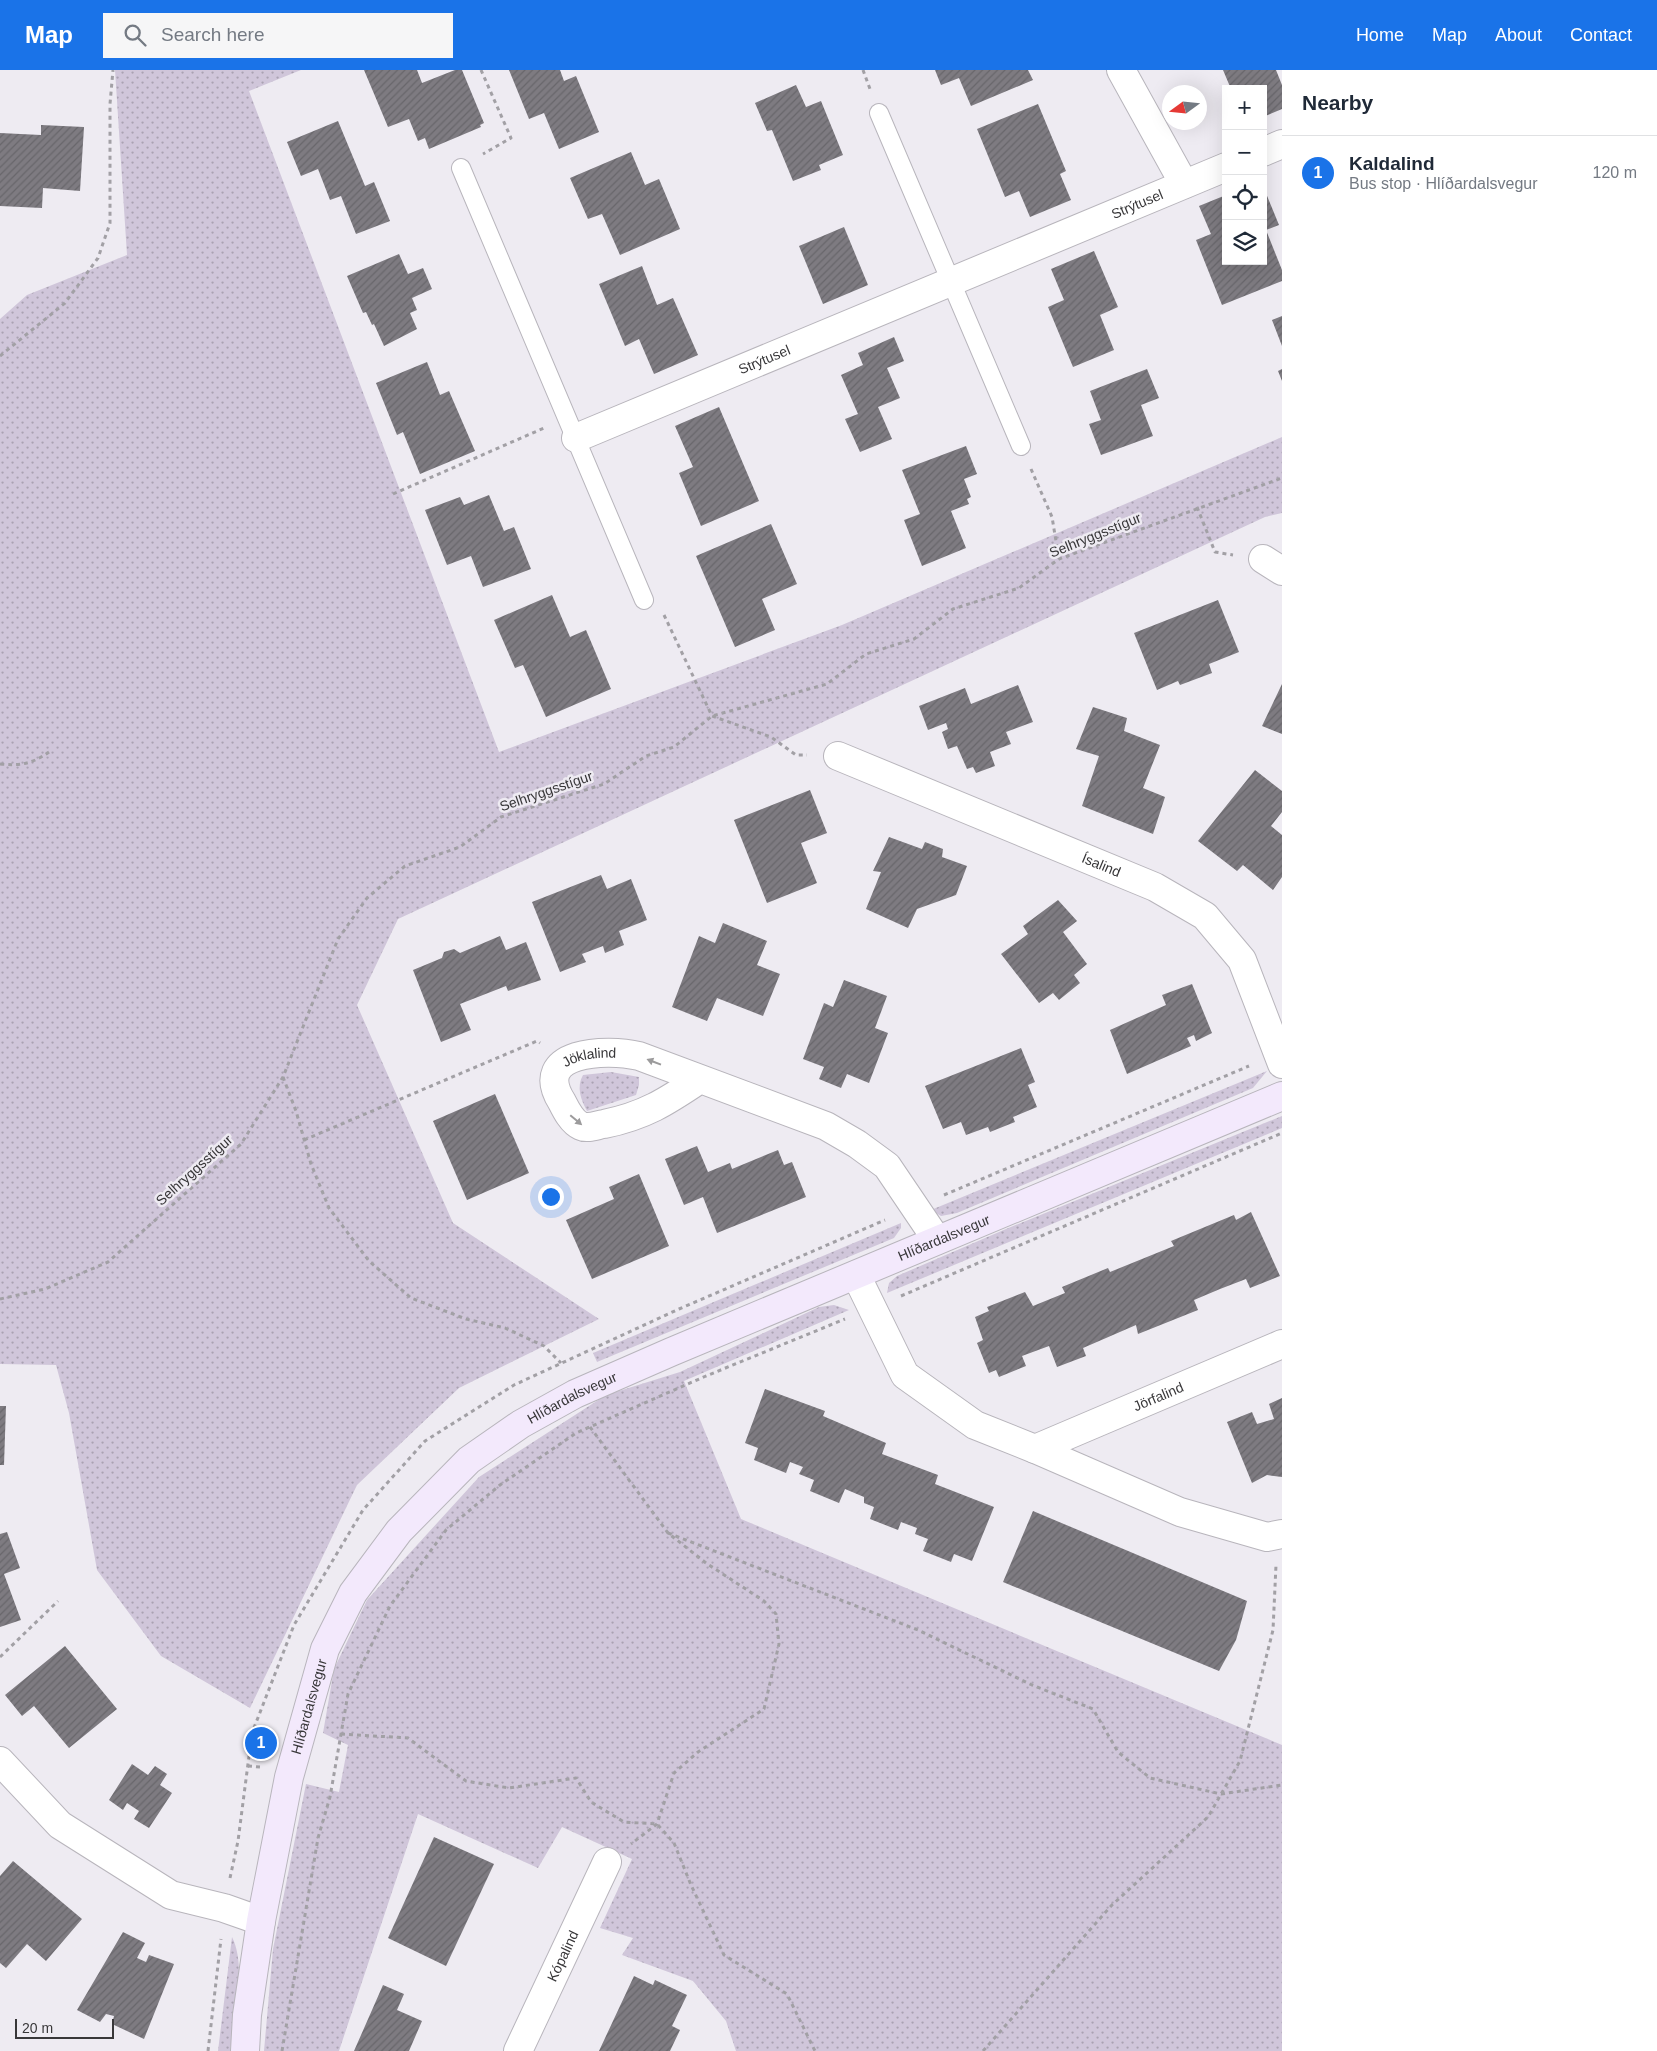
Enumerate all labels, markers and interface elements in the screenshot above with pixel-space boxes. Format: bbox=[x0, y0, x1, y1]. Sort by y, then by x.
search box bbox=[103, 13, 453, 58]
text: Map bbox=[25, 21, 73, 48]
icon: search bbox=[121, 21, 149, 49]
text: Search here bbox=[161, 24, 265, 45]
text: Home bbox=[1356, 25, 1404, 45]
text: Map bbox=[1432, 25, 1467, 45]
text: About bbox=[1495, 25, 1542, 45]
text: Contact bbox=[1570, 25, 1632, 45]
north arrow bbox=[1162, 85, 1207, 130]
map controls bbox=[1222, 85, 1267, 265]
button: + bbox=[1222, 85, 1267, 130]
text: Nearby bbox=[1302, 91, 1373, 114]
button: − bbox=[1222, 130, 1267, 175]
text: Kaldalind bbox=[1349, 153, 1435, 174]
text: 1 bbox=[1314, 164, 1322, 181]
text: 120 m bbox=[1593, 164, 1637, 181]
button: locate bbox=[1222, 175, 1267, 220]
text: Bus stop · Hlíðardalsvegur bbox=[1349, 175, 1538, 192]
street label: Strýtusel bbox=[1109, 186, 1165, 222]
button: layers bbox=[1222, 220, 1267, 265]
street label: Strýtusel bbox=[736, 342, 793, 377]
street label: Selhryggsstígur bbox=[1047, 509, 1143, 561]
street label: Selhryggsstígur bbox=[497, 767, 595, 814]
street label: Ísalind bbox=[1080, 850, 1123, 880]
street label: Jöklalind bbox=[559, 1045, 616, 1070]
one-way arrow bbox=[647, 1057, 661, 1065]
one-way arrow bbox=[569, 1115, 582, 1126]
street label: Selhryggsstígur bbox=[152, 1131, 236, 1208]
your location bbox=[538, 1184, 564, 1210]
street label: Hlíðardalsvegur bbox=[896, 1211, 993, 1264]
street label: Hlíðardalsvegur bbox=[524, 1369, 620, 1427]
street label: Jörfalind bbox=[1131, 1379, 1186, 1414]
street label: Hlíðardalsvegur bbox=[288, 1657, 330, 1756]
pin: 1 bbox=[245, 1724, 277, 1762]
street label: Kópalind bbox=[544, 1928, 582, 1984]
scale bar bbox=[15, 2016, 114, 2039]
text: 20 m bbox=[22, 2020, 53, 2036]

